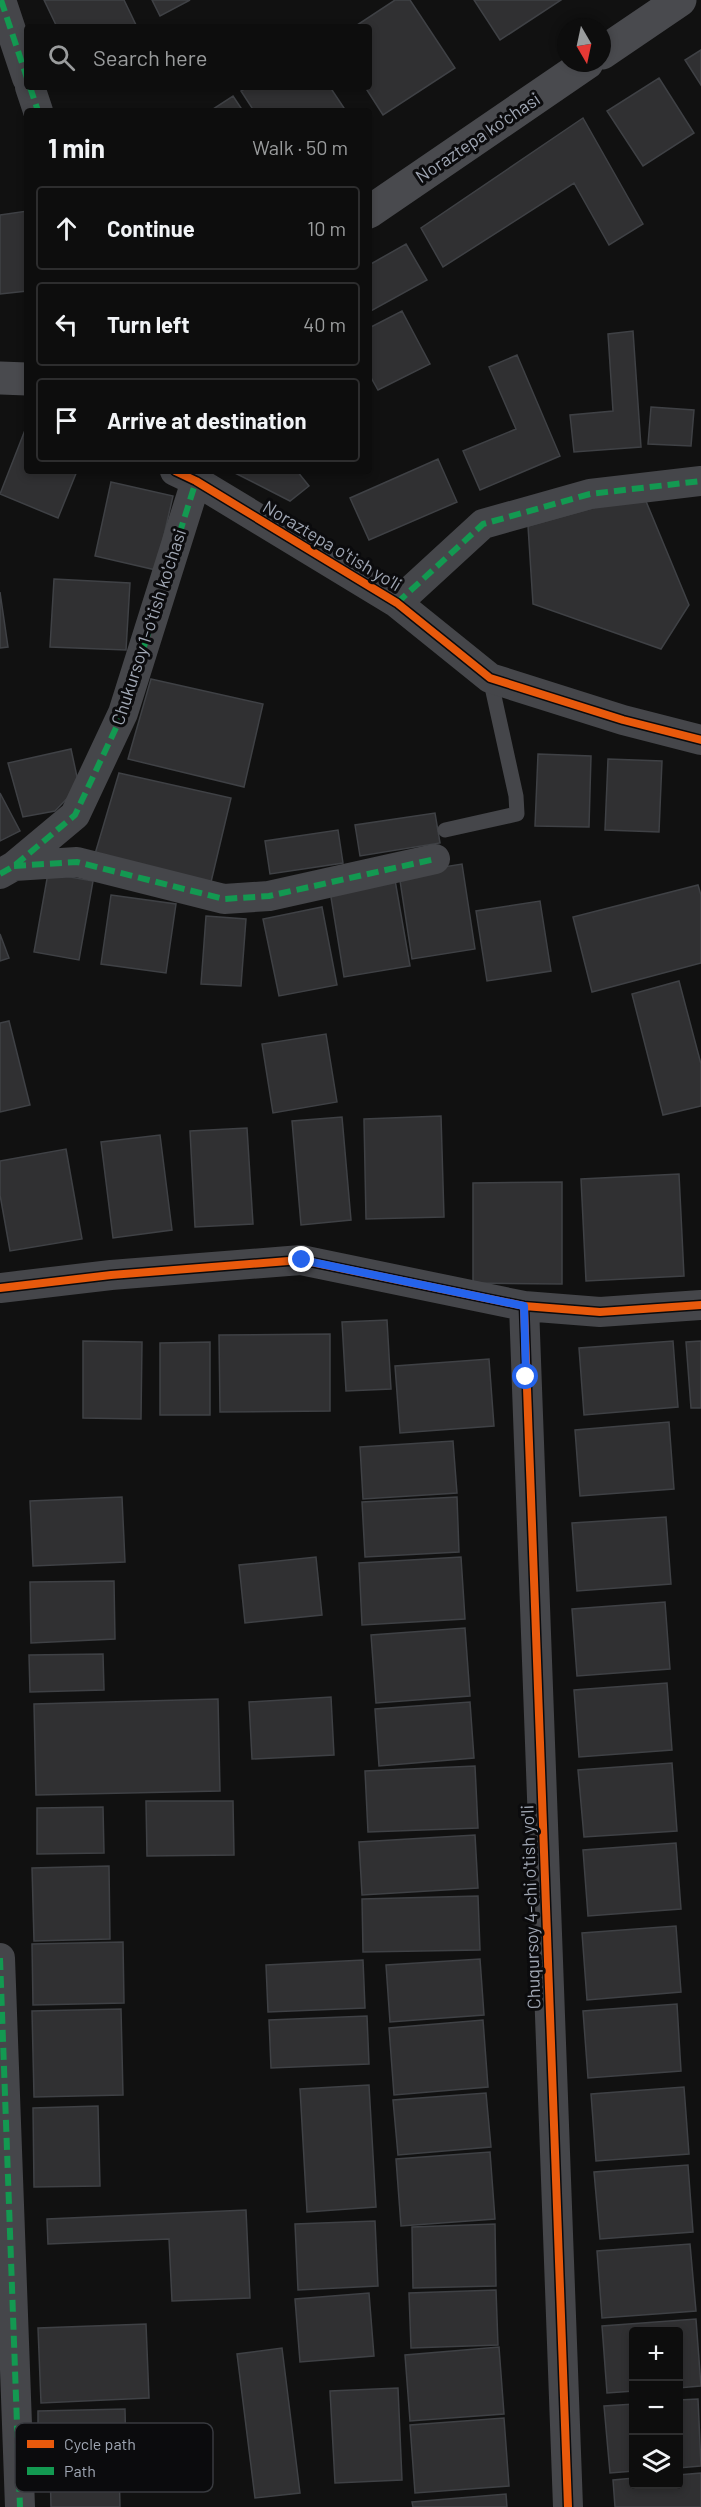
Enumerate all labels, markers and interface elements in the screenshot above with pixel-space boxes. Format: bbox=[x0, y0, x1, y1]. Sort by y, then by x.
north arrow bbox=[557, 18, 611, 72]
search box bbox=[24, 24, 372, 90]
icon: search bbox=[45, 41, 78, 74]
text: Search here bbox=[93, 44, 207, 70]
street label: Noraztepa ko'chasi bbox=[411, 87, 544, 187]
text: 1 min bbox=[48, 132, 105, 163]
text: Walk · 50 m bbox=[252, 135, 348, 159]
icon: ahead bbox=[50, 212, 83, 245]
text: Continue bbox=[107, 215, 195, 241]
text: 10 m bbox=[307, 216, 346, 240]
icon: left bbox=[50, 308, 83, 341]
text: Turn left bbox=[107, 311, 190, 337]
text: 40 m bbox=[303, 312, 346, 336]
icon: arrive bbox=[50, 404, 83, 437]
text: Arrive at destination bbox=[107, 407, 306, 433]
street label: Noraztepa o'tish yo'li bbox=[259, 495, 406, 595]
street label: Chukursoy 1-o'tish ko'chasi bbox=[106, 526, 190, 728]
route end bbox=[288, 1246, 314, 1272]
route start bbox=[512, 1363, 538, 1389]
street label: Chuqursoy 4-chi o'tish yo'li bbox=[515, 1805, 545, 2010]
map controls bbox=[629, 2327, 683, 2489]
button: + bbox=[629, 2327, 683, 2381]
button: − bbox=[629, 2381, 683, 2435]
legend bbox=[15, 2423, 213, 2492]
text: Cycle path bbox=[64, 2434, 136, 2453]
button: layers bbox=[629, 2435, 683, 2489]
text: Path bbox=[64, 2461, 96, 2480]

